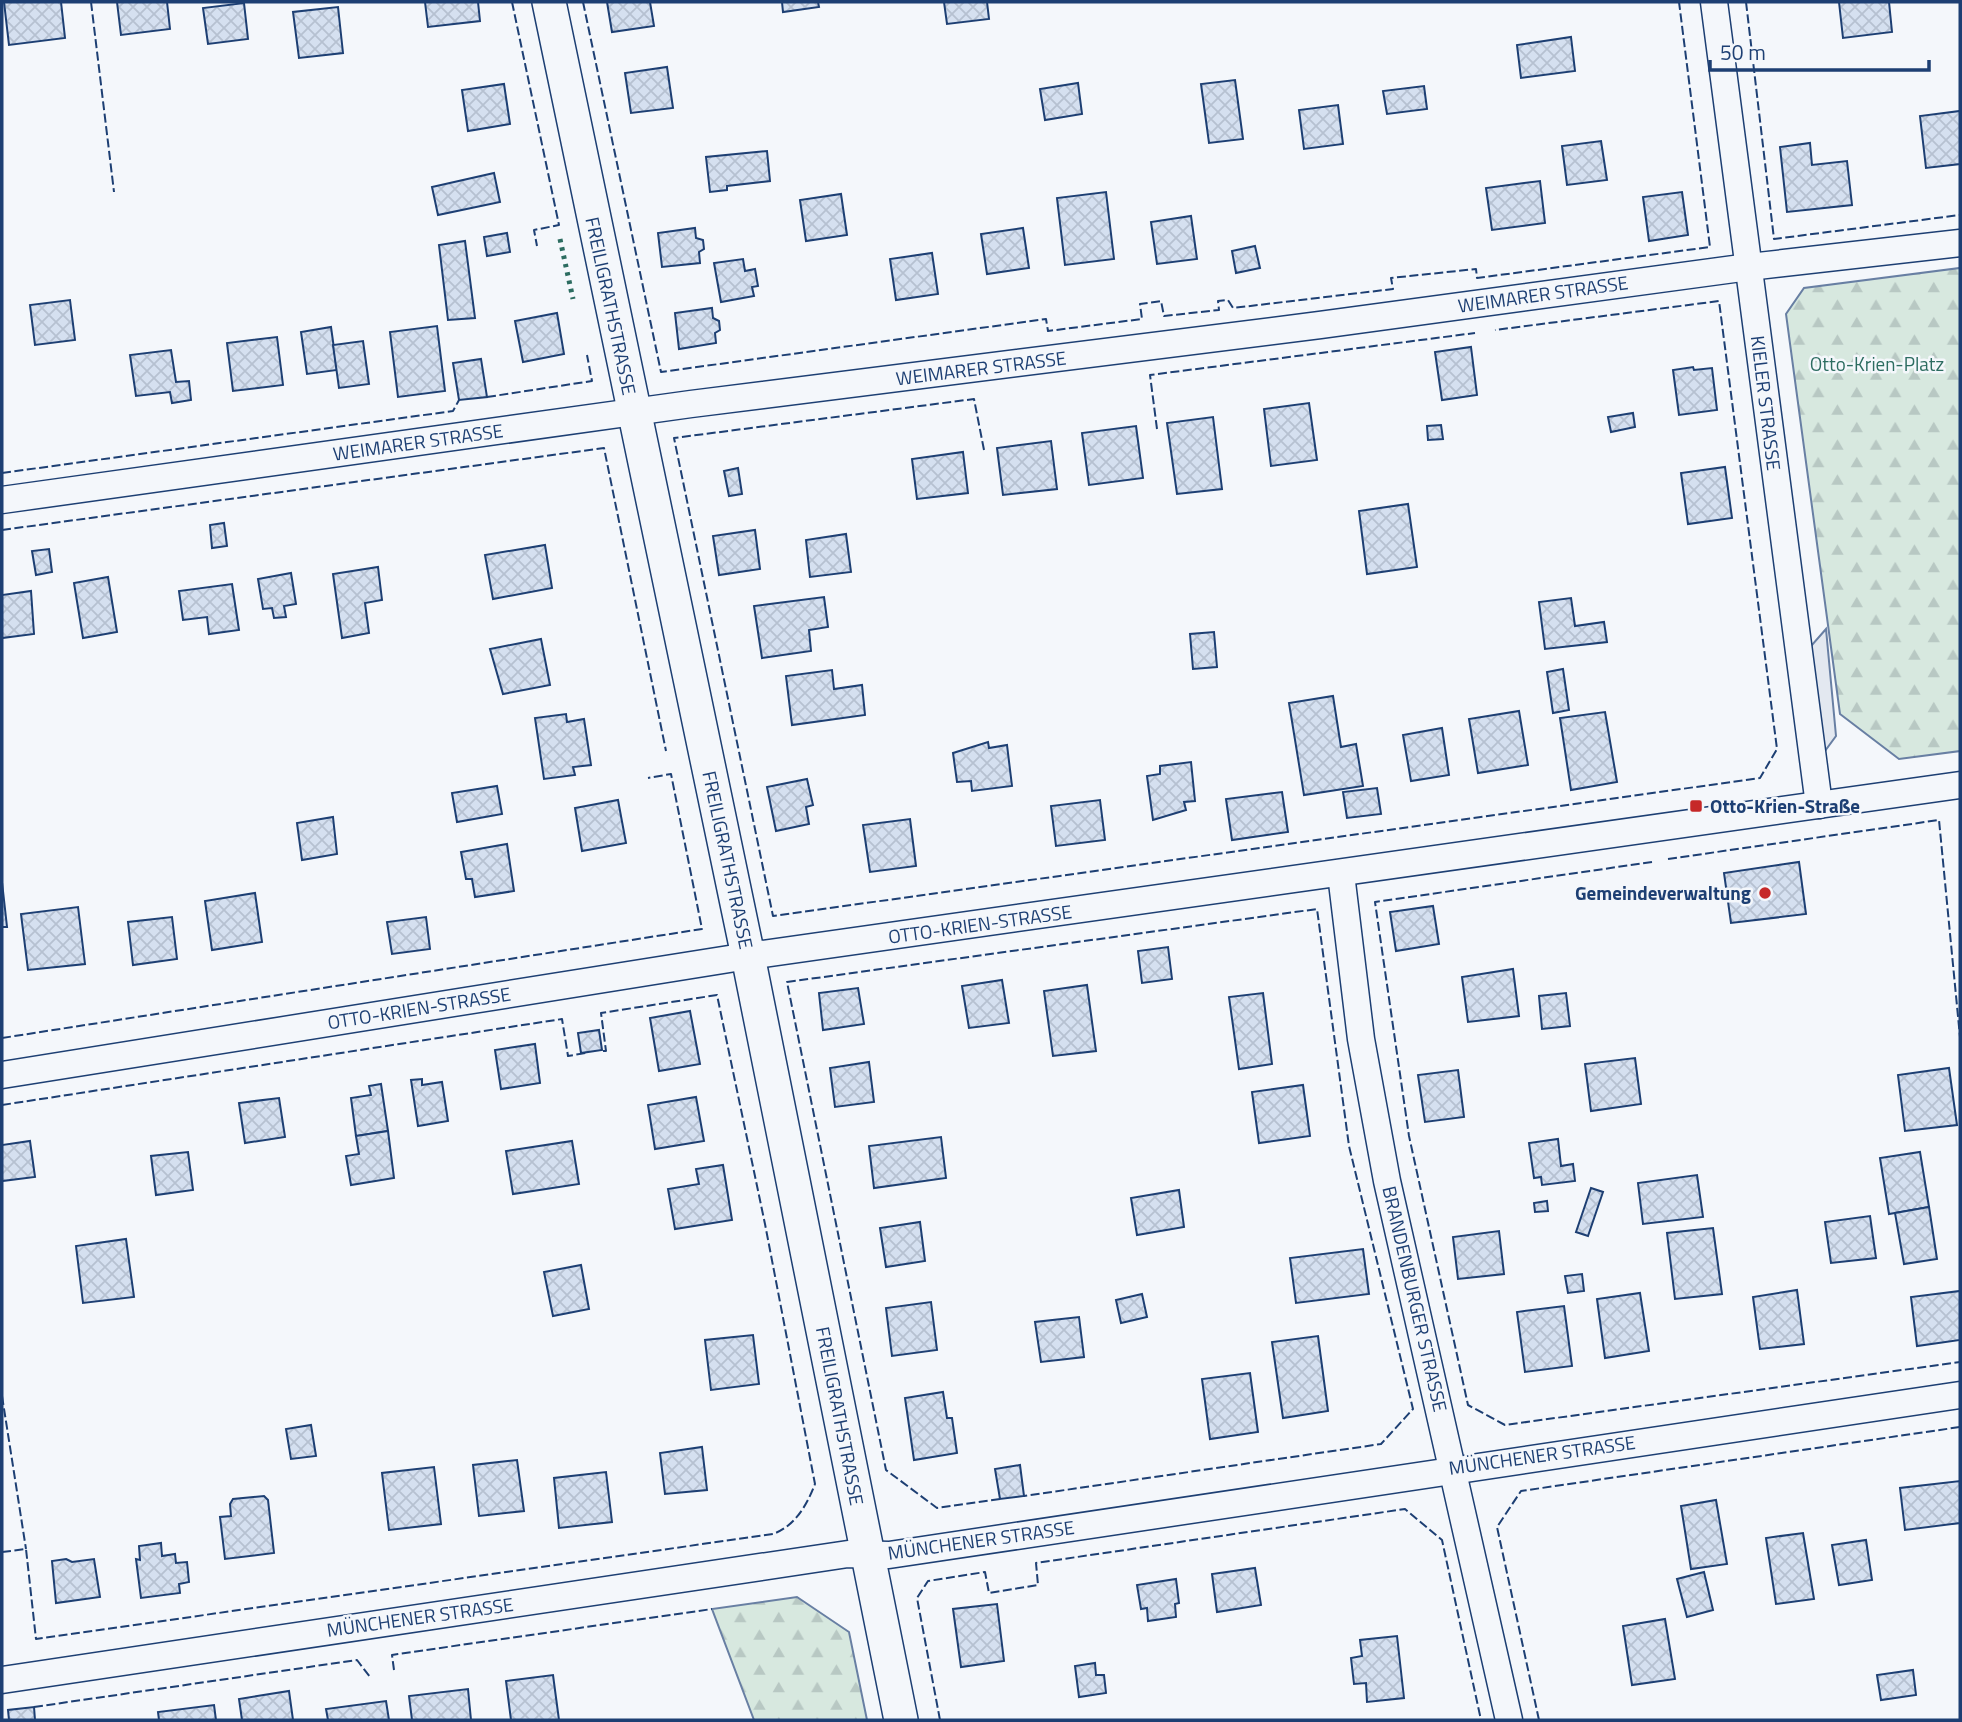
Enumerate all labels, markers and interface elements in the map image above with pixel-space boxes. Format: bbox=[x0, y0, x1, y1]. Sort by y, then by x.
scale bar bbox=[1710, 28, 1929, 72]
text: 50 m bbox=[1720, 36, 1766, 68]
street label: FREILIGRATHSTRASSE bbox=[578, 214, 645, 398]
street label: WEIMARER STRASSE bbox=[1456, 267, 1630, 320]
street label: KIELER STRASSE bbox=[1744, 334, 1789, 472]
street label: WEIMARER STRASSE bbox=[894, 343, 1068, 392]
park label: Otto-Krien-Platz bbox=[1810, 349, 1944, 378]
street label: WEIMARER STRASSE bbox=[331, 415, 505, 468]
street label: FREILIGRATHSTRASSE bbox=[695, 768, 762, 952]
place label: Otto-Krien-Straße bbox=[1710, 791, 1860, 820]
marker: Otto-Krien-Straße bbox=[1688, 798, 1704, 814]
place label: Gemeindeverwaltung bbox=[1575, 878, 1751, 907]
marker: Gemeindeverwaltung bbox=[1757, 885, 1773, 901]
street label: OTTO-KRIEN-STRASSE bbox=[886, 896, 1074, 951]
street label: OTTO-KRIEN-STRASSE bbox=[325, 979, 513, 1036]
street label: BRANDENBURGER STRASSE bbox=[1375, 1183, 1456, 1415]
street label: FREILIGRATHSTRASSE bbox=[809, 1324, 872, 1508]
street label: MÜNCHENER STRASSE bbox=[1447, 1427, 1637, 1482]
street label: MÜNCHENER STRASSE bbox=[886, 1512, 1076, 1567]
street label: MÜNCHENER STRASSE bbox=[325, 1589, 515, 1644]

